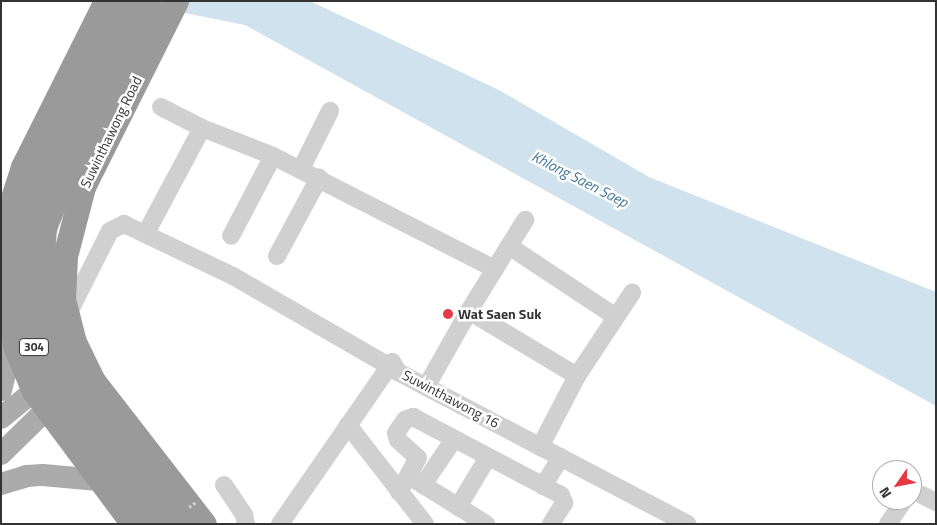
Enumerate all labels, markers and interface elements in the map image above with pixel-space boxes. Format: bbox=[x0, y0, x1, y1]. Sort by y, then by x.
street label: Suwinthawong Road bbox=[77, 74, 145, 190]
water label: Khlong Saen Saep bbox=[529, 147, 631, 211]
place label: Wat Saen Suk bbox=[458, 306, 541, 322]
marker: Wat Saen Suk bbox=[442, 308, 454, 320]
road number: 304 bbox=[18, 338, 50, 357]
street label: Suwinthawong 16 bbox=[400, 366, 502, 432]
north arrow bbox=[872, 460, 922, 510]
text: N bbox=[873, 483, 896, 503]

